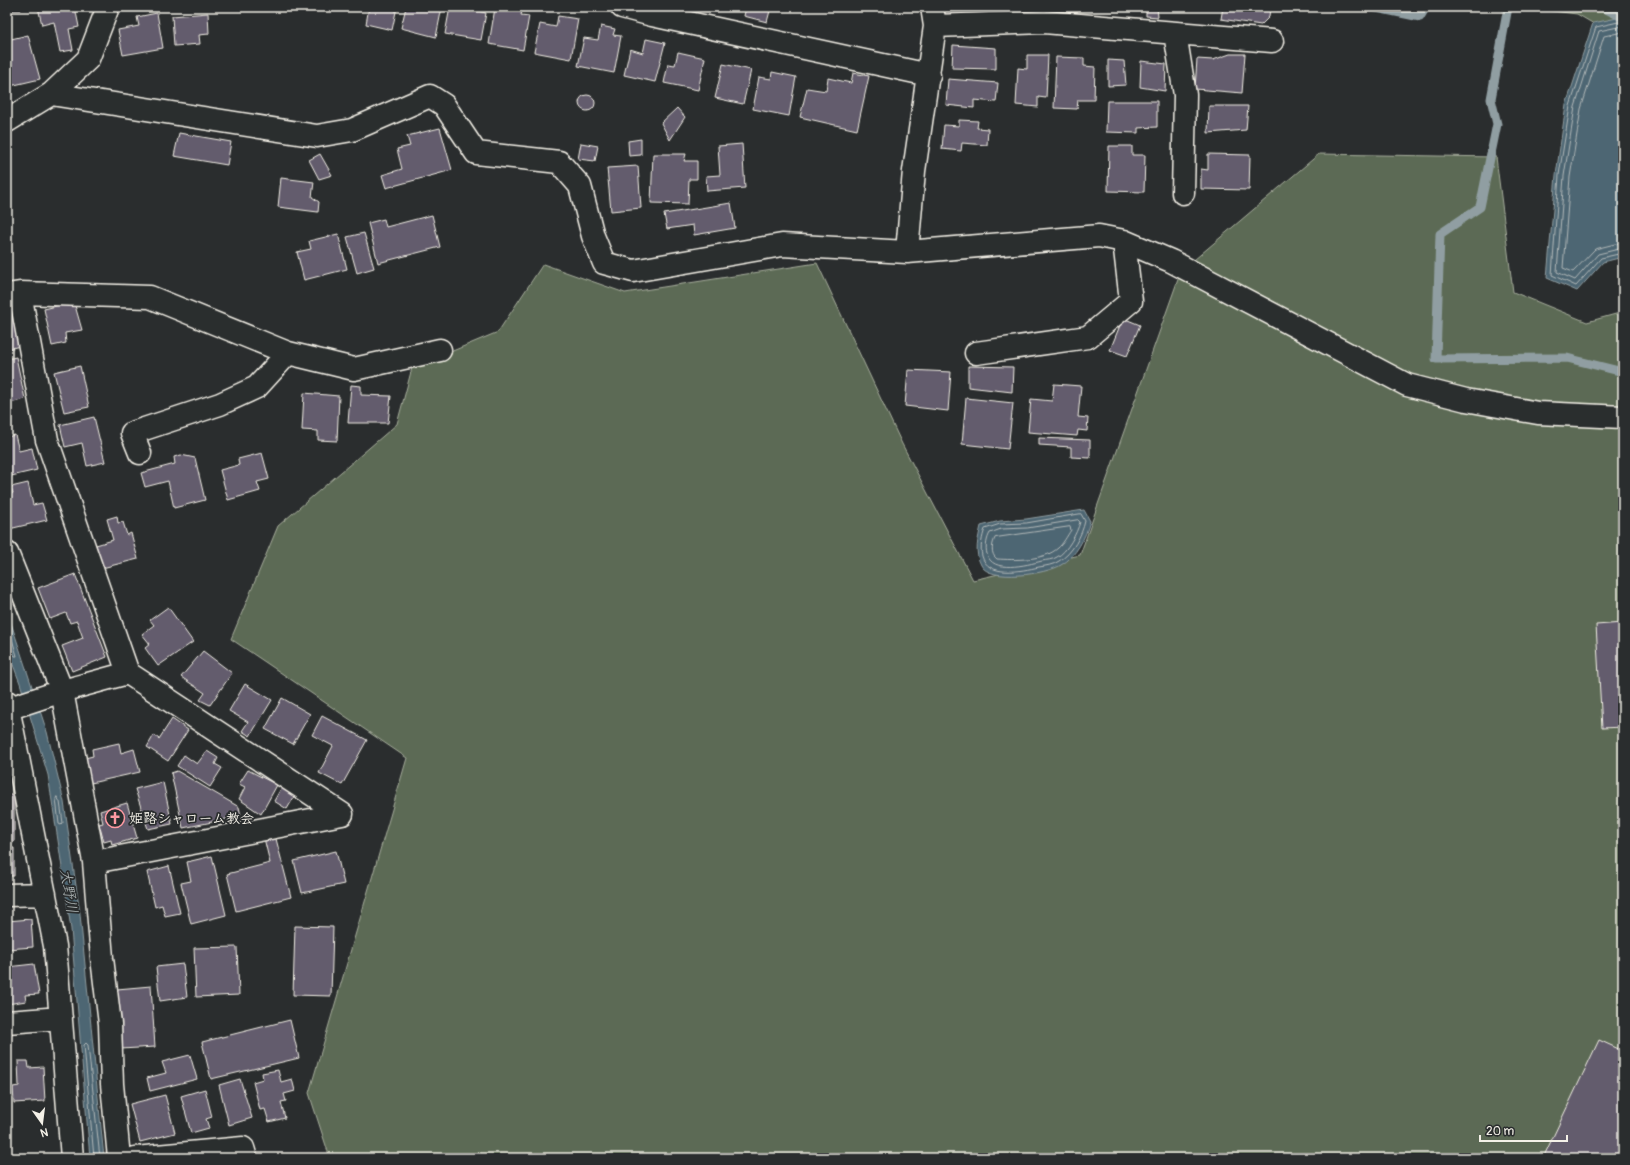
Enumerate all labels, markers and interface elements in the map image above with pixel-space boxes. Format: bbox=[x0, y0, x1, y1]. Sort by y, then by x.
church icon: 姫路シャローム教会 bbox=[104, 807, 126, 829]
place label: 姫路シャローム教会 bbox=[129, 810, 254, 827]
water label: 大野川 bbox=[56, 867, 81, 915]
north arrow bbox=[22, 1103, 62, 1143]
scale bar bbox=[1480, 1117, 1567, 1143]
text: 20 m bbox=[1486, 1124, 1515, 1139]
text: N bbox=[39, 1125, 49, 1140]

